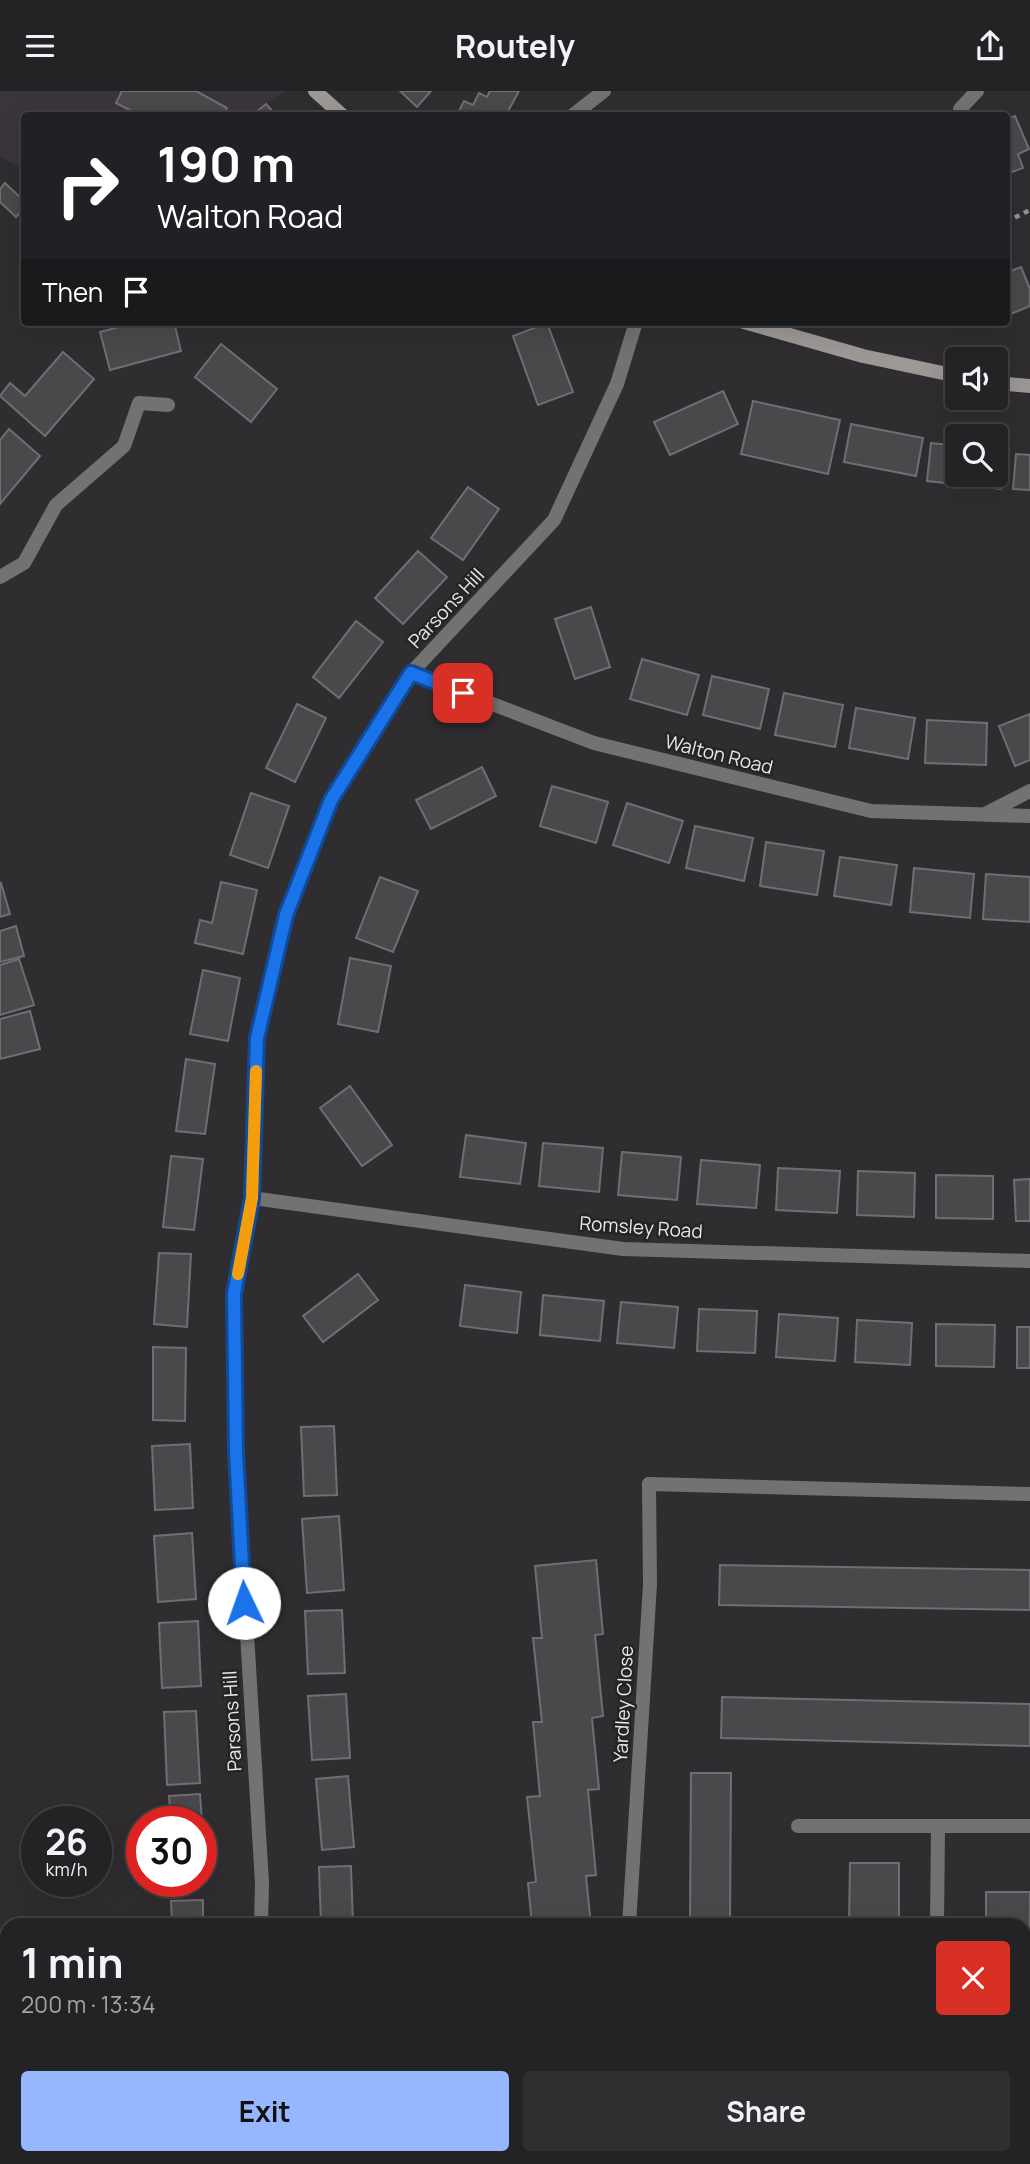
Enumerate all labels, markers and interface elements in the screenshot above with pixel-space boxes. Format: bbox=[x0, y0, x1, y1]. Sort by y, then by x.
text: Routely bbox=[455, 24, 575, 68]
icon: menu bbox=[21, 27, 59, 65]
icon: share bbox=[971, 27, 1009, 65]
text: 190 m bbox=[157, 130, 295, 197]
icon: right bbox=[42, 140, 133, 231]
text: Walton Road bbox=[157, 194, 343, 238]
icon: arrive bbox=[117, 273, 155, 311]
text: Then bbox=[42, 274, 103, 310]
map controls bbox=[945, 347, 1008, 487]
button: sound bbox=[945, 347, 1008, 410]
button: search bbox=[945, 424, 1008, 487]
street label: Parsons Hill bbox=[402, 562, 490, 654]
pin bbox=[433, 663, 493, 723]
icon: arrive bbox=[444, 674, 482, 712]
street label: Walton Road bbox=[662, 728, 776, 780]
street label: Romsley Road bbox=[578, 1210, 704, 1244]
position arrow bbox=[207, 1566, 281, 1640]
street label: Yardley Close bbox=[607, 1645, 639, 1763]
street label: Parsons Hill bbox=[216, 1670, 248, 1772]
speed limit sign: 30 bbox=[126, 1806, 217, 1897]
text: 26 bbox=[45, 1818, 88, 1866]
text: km/h bbox=[46, 1857, 87, 1881]
text: 1 min bbox=[21, 1933, 124, 1991]
button: close bbox=[936, 1941, 1010, 2015]
text: 200 m · 13:34 bbox=[21, 1988, 156, 2020]
button: Exit bbox=[21, 2071, 509, 2151]
button: Share bbox=[523, 2071, 1010, 2151]

